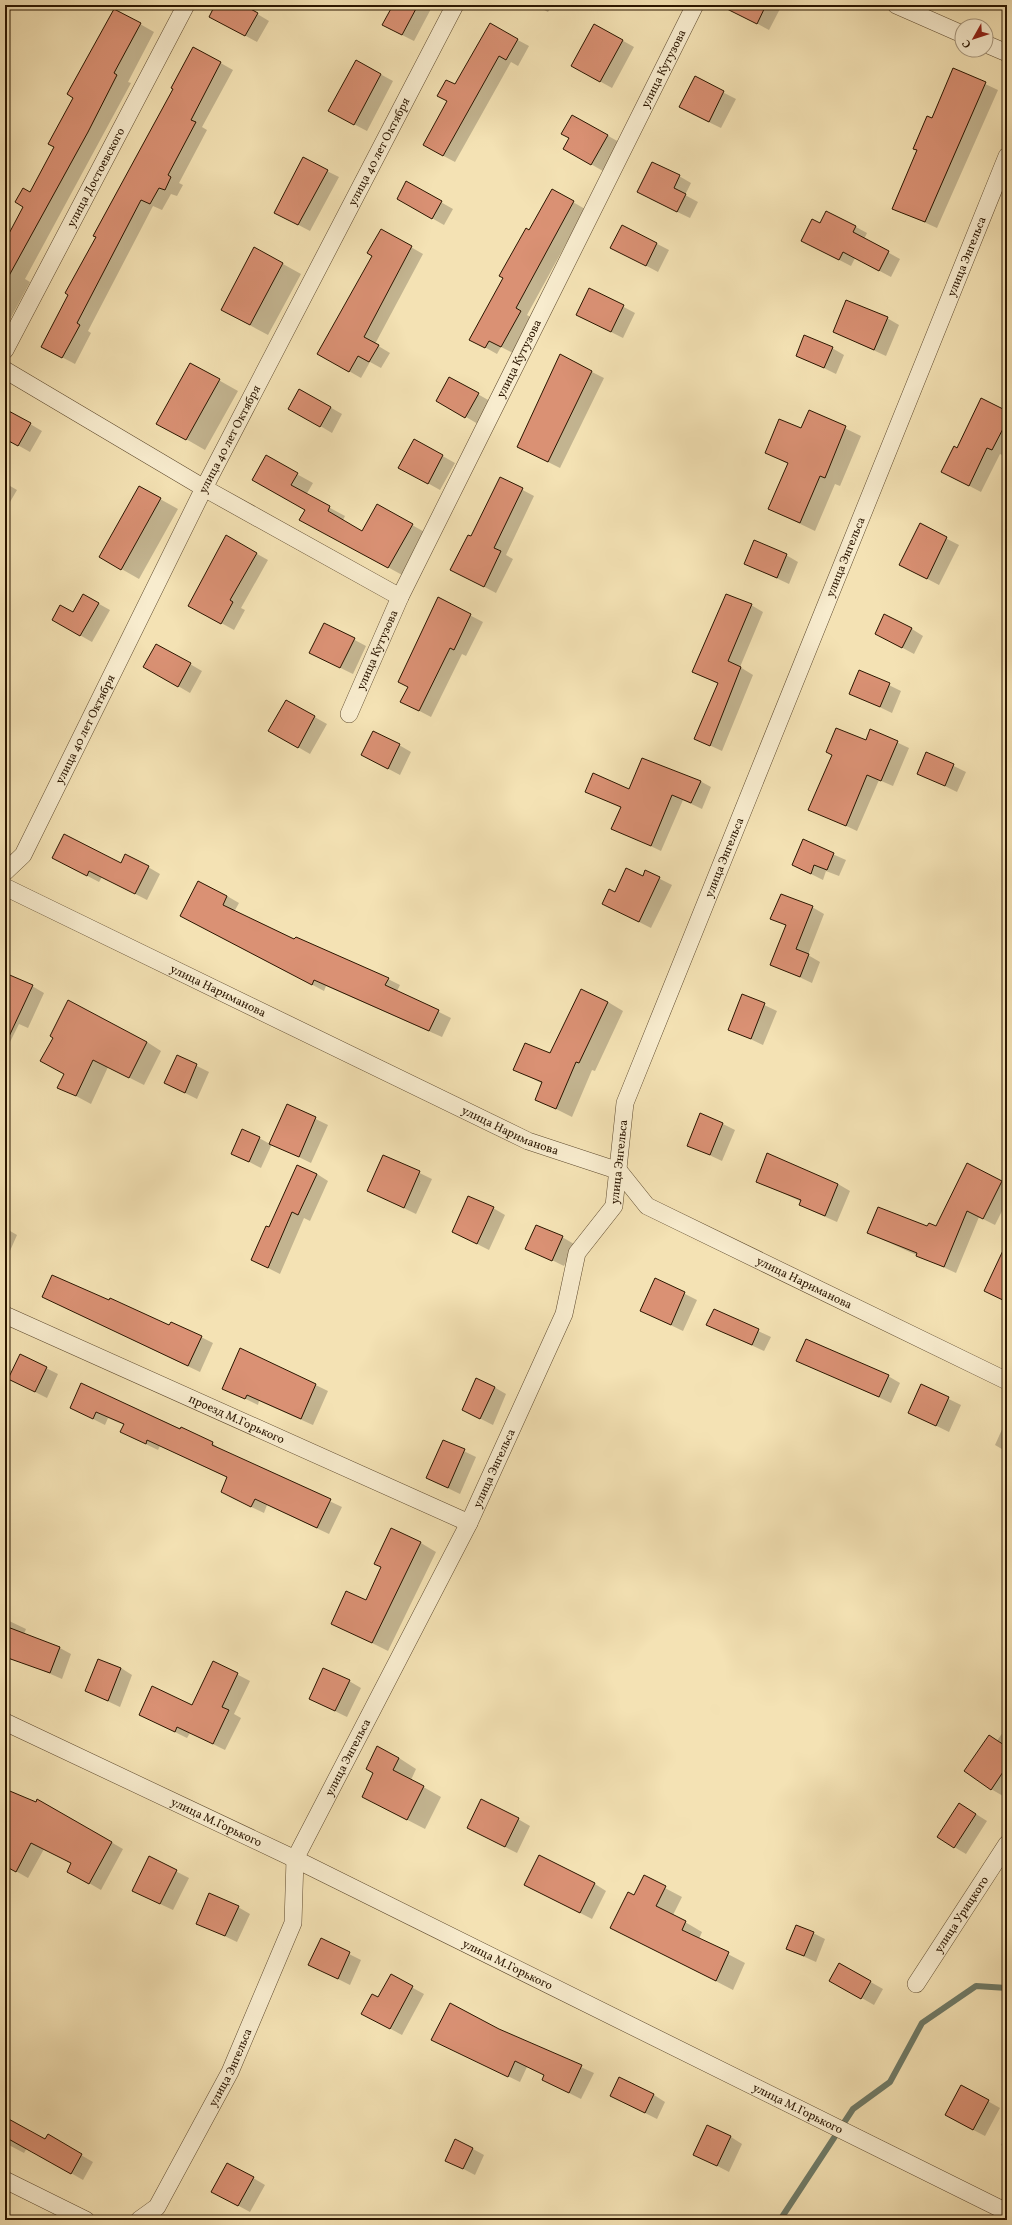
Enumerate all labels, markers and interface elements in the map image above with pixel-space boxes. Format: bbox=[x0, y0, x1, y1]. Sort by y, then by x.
north arrow bbox=[954, 18, 994, 58]
street label: улица Кутузова bbox=[638, 27, 691, 111]
text: С bbox=[959, 36, 975, 51]
street label: улица 40 лет Октября bbox=[345, 95, 414, 209]
street label: улица Достоевского bbox=[64, 125, 129, 230]
street label: улица Энгельса bbox=[944, 214, 991, 299]
street label: улица Кутузова bbox=[493, 317, 546, 401]
street label: улица 40 лет Октября bbox=[196, 383, 265, 496]
street label: улица Энгельса bbox=[823, 515, 870, 600]
street label: улица Кутузова bbox=[353, 608, 402, 693]
street label: улица 40 лет Октября bbox=[52, 672, 120, 787]
street label: улица Энгельса bbox=[702, 815, 748, 900]
street label: улица Нариманова bbox=[167, 961, 268, 1022]
street label: улица Нариманова bbox=[459, 1103, 561, 1160]
street label: улица Энгельса bbox=[607, 1119, 632, 1205]
street label: улица Нариманова bbox=[753, 1253, 855, 1313]
street label: проезд М.Горького bbox=[186, 1391, 287, 1448]
street label: улица Энгельса bbox=[470, 1427, 520, 1511]
street label: улица Энгельса bbox=[322, 1716, 375, 1799]
street label: улица М.Горького bbox=[168, 1794, 264, 1851]
street label: улица Урицкого bbox=[931, 1873, 993, 1956]
street label: улица М.Горького bbox=[459, 1936, 555, 1994]
street label: улица Энгельса bbox=[206, 2026, 257, 2110]
street label: улица М.Горького bbox=[749, 2080, 845, 2138]

